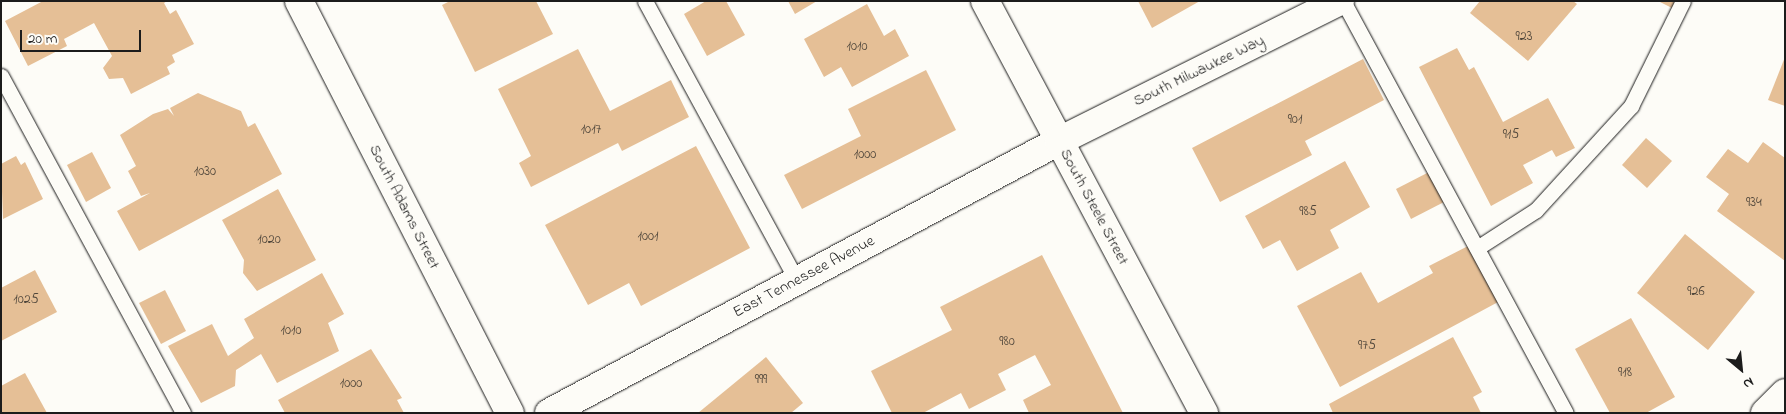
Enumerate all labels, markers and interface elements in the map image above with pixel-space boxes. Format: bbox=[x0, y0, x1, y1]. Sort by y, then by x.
scale bar bbox=[22, 20, 144, 52]
text: 20 m bbox=[28, 28, 57, 50]
house number: 923 bbox=[1516, 29, 1532, 45]
street label: South Milwaukee Way bbox=[1130, 31, 1268, 111]
house number: 1010 bbox=[847, 39, 867, 55]
house number: 901 bbox=[1288, 112, 1302, 128]
house number: 1017 bbox=[581, 122, 601, 138]
house number: 915 bbox=[1503, 127, 1519, 143]
street label: South Adams Street bbox=[364, 142, 444, 272]
street label: South Steele Street bbox=[1055, 146, 1133, 268]
house number: 1000 bbox=[854, 147, 876, 163]
house number: 1030 bbox=[194, 164, 216, 180]
house number: 934 bbox=[1746, 195, 1762, 211]
house number: 985 bbox=[1299, 204, 1317, 220]
house number: 1001 bbox=[638, 229, 658, 245]
house number: 1020 bbox=[257, 232, 281, 248]
street label: East Tennessee Avenue bbox=[730, 232, 878, 322]
house number: 926 bbox=[1687, 284, 1705, 300]
house number: 1025 bbox=[13, 292, 39, 308]
house number: 1010 bbox=[281, 323, 301, 339]
house number: 980 bbox=[999, 334, 1015, 350]
house number: 975 bbox=[1358, 338, 1376, 354]
north arrow bbox=[1716, 344, 1766, 394]
house number: 918 bbox=[1618, 365, 1632, 381]
text: N bbox=[1739, 371, 1757, 394]
house number: 999 bbox=[755, 372, 767, 388]
house number: 1000 bbox=[340, 376, 362, 392]

